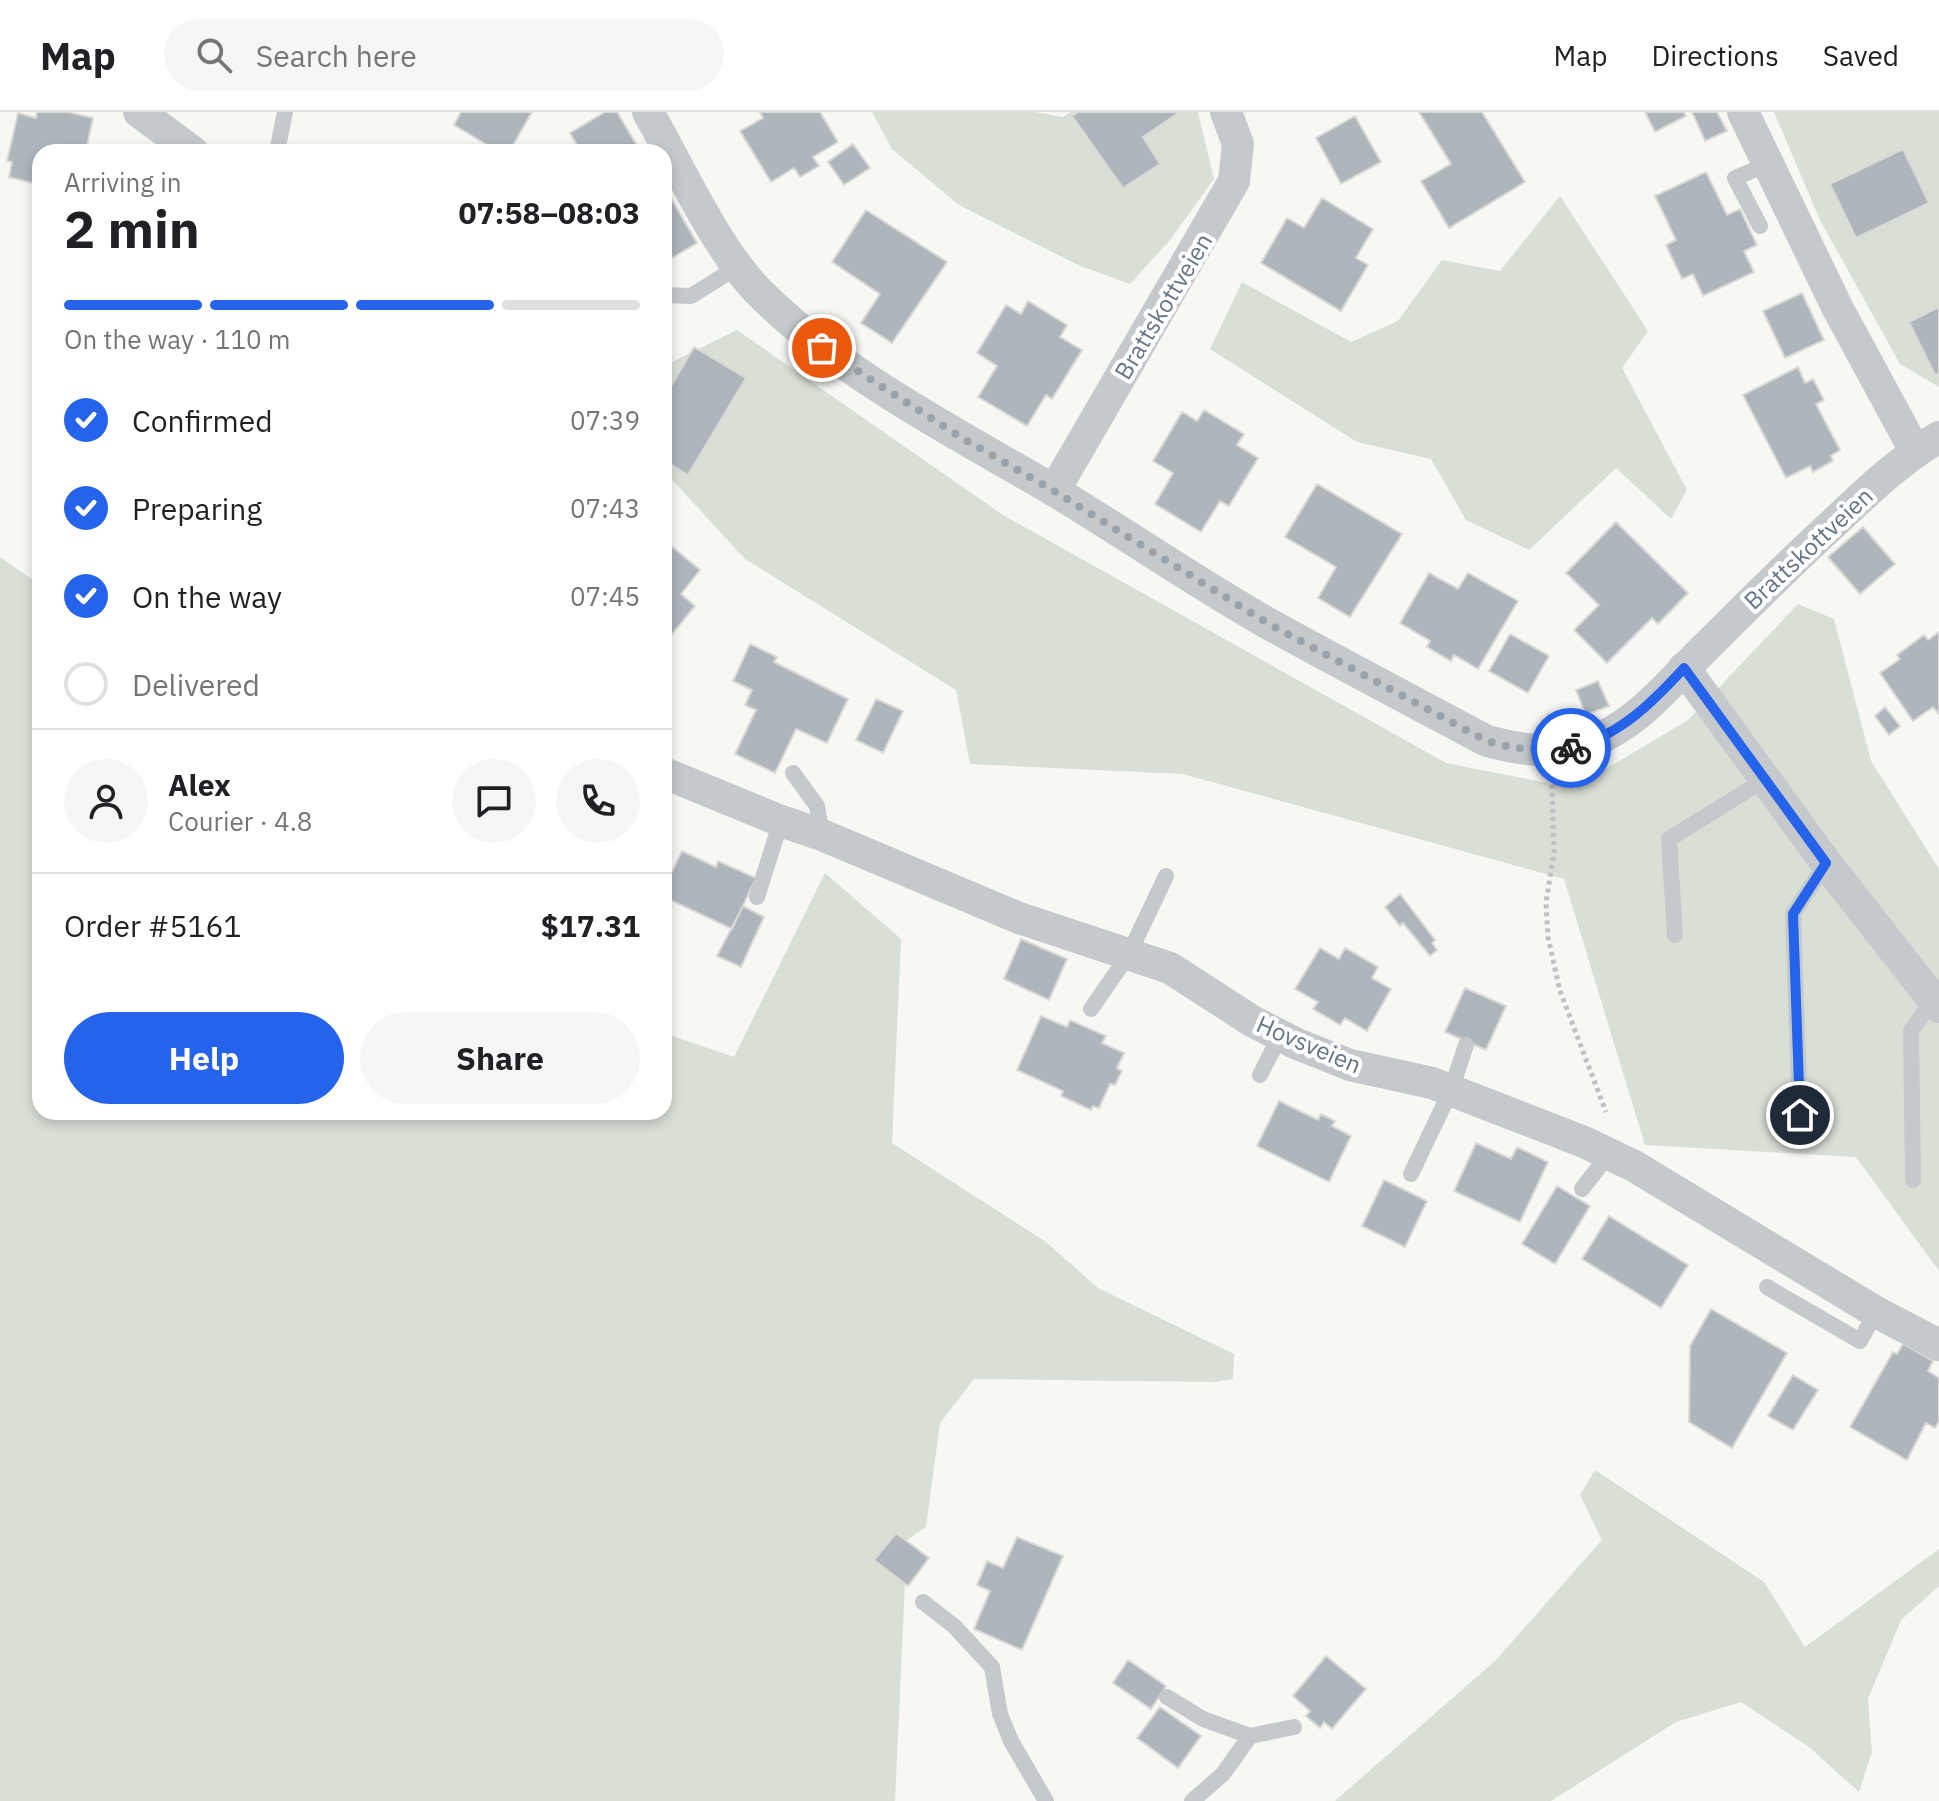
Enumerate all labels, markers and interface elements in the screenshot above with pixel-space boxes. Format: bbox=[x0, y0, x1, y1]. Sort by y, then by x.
search box bbox=[164, 19, 724, 91]
text: Map bbox=[40, 31, 116, 80]
icon: search bbox=[192, 33, 236, 77]
text: Search here bbox=[256, 36, 417, 75]
text: Map bbox=[1553, 37, 1607, 74]
text: Directions bbox=[1651, 37, 1779, 74]
text: Saved bbox=[1823, 37, 1899, 74]
text: Arriving in bbox=[64, 165, 181, 199]
text: 07:58–08:03 bbox=[459, 193, 640, 232]
text: 2 min bbox=[64, 195, 200, 262]
street label: Brattskottveien bbox=[1107, 227, 1219, 385]
pin bbox=[788, 314, 856, 382]
text: On the way · 110 m bbox=[64, 322, 290, 356]
icon: bag bbox=[800, 326, 844, 370]
icon: check bbox=[64, 398, 108, 442]
text: Confirmed bbox=[132, 401, 273, 440]
text: 07:39 bbox=[570, 403, 640, 437]
street label: Brattskottveien bbox=[1737, 480, 1879, 616]
icon: check bbox=[64, 486, 108, 530]
text: Preparing bbox=[132, 489, 262, 528]
text: 07:43 bbox=[570, 491, 640, 525]
icon: check bbox=[64, 574, 108, 618]
text: On the way bbox=[132, 577, 282, 616]
text: 07:45 bbox=[570, 579, 640, 613]
text: Delivered bbox=[132, 665, 260, 704]
courier bbox=[1531, 708, 1611, 788]
icon: bike bbox=[1549, 726, 1593, 770]
button: person bbox=[64, 759, 148, 843]
button: chat bbox=[452, 759, 536, 843]
button: phone bbox=[556, 759, 640, 843]
text: Alex bbox=[168, 765, 231, 804]
text: Courier · 4.8 bbox=[168, 804, 312, 838]
text: Order #5161 bbox=[64, 906, 241, 945]
text: $17.31 bbox=[541, 906, 640, 945]
street label: Hovsveien bbox=[1252, 1008, 1366, 1080]
button: Help bbox=[64, 1012, 344, 1104]
button: Share bbox=[360, 1012, 640, 1104]
pin bbox=[1766, 1081, 1834, 1149]
icon: home bbox=[1778, 1093, 1822, 1137]

